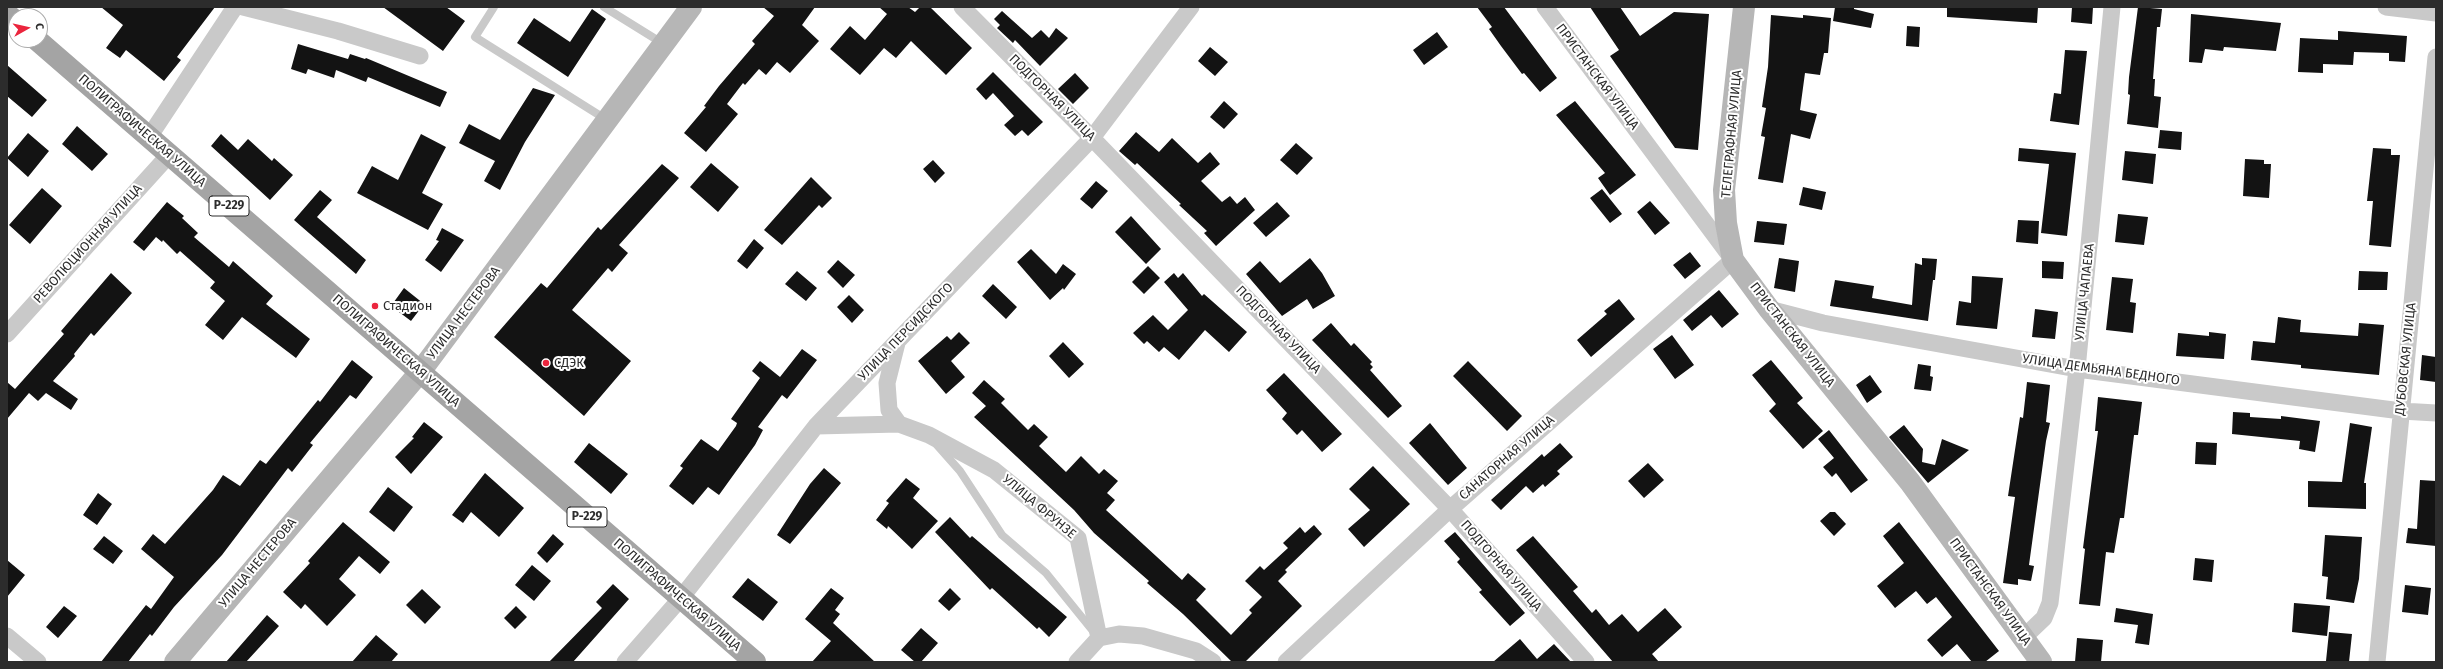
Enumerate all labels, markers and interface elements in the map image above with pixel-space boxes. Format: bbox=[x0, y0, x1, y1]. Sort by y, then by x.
north arrow bbox=[8, 8, 48, 48]
street label: ПРИСТАНСКАЯ УЛИЦА bbox=[1552, 21, 1642, 133]
text: С bbox=[33, 22, 46, 30]
street label: ПОДГОРНАЯ УЛИЦА bbox=[1006, 52, 1098, 144]
street label: ТЕЛЕГРАФНАЯ УЛИЦА bbox=[1719, 69, 1745, 199]
street label: ПОЛИГРАФИЧЕСКАЯ УЛИЦА bbox=[75, 71, 209, 191]
street label: РЕВОЛЮЦИОННАЯ УЛИЦА bbox=[30, 181, 146, 307]
road number: Р-229 bbox=[209, 196, 249, 216]
street label: УЛИЦА ЧАПАЕВА bbox=[2072, 243, 2098, 341]
street label: УЛИЦА НЕСТЕРОВА bbox=[424, 264, 504, 362]
street label: ПРИСТАНСКАЯ УЛИЦА bbox=[1746, 279, 1838, 391]
street label: УЛИЦА ПЕРСИДСКОГО bbox=[855, 280, 957, 384]
street label: ПОДГОРНАЯ УЛИЦА bbox=[1232, 283, 1324, 377]
street label: ПОЛИГРАФИЧЕСКАЯ УЛИЦА bbox=[329, 291, 463, 411]
place label: Стадион bbox=[383, 298, 432, 314]
marker: Стадион bbox=[370, 301, 380, 311]
street label: ДУБОВСКАЯ УЛИЦА bbox=[2392, 302, 2420, 416]
street label: УЛИЦА ДЕМЬЯНА БЕДНОГО bbox=[2021, 351, 2181, 389]
place label: СДЭК bbox=[554, 355, 584, 371]
marker: СДЭК bbox=[541, 358, 551, 368]
street label: САНАТОРНАЯ УЛИЦА bbox=[1456, 412, 1558, 504]
street label: УЛИЦА ФРУНЗЕ bbox=[999, 472, 1079, 542]
road number: Р-229 bbox=[567, 507, 607, 527]
street label: УЛИЦА НЕСТЕРОВА bbox=[216, 515, 300, 611]
street label: ПОДГОРНАЯ УЛИЦА bbox=[1457, 517, 1545, 615]
street label: ПОЛИГРАФИЧЕСКАЯ УЛИЦА bbox=[610, 535, 744, 655]
street label: ПРИСТАНСКАЯ УЛИЦА bbox=[1946, 535, 2034, 649]

